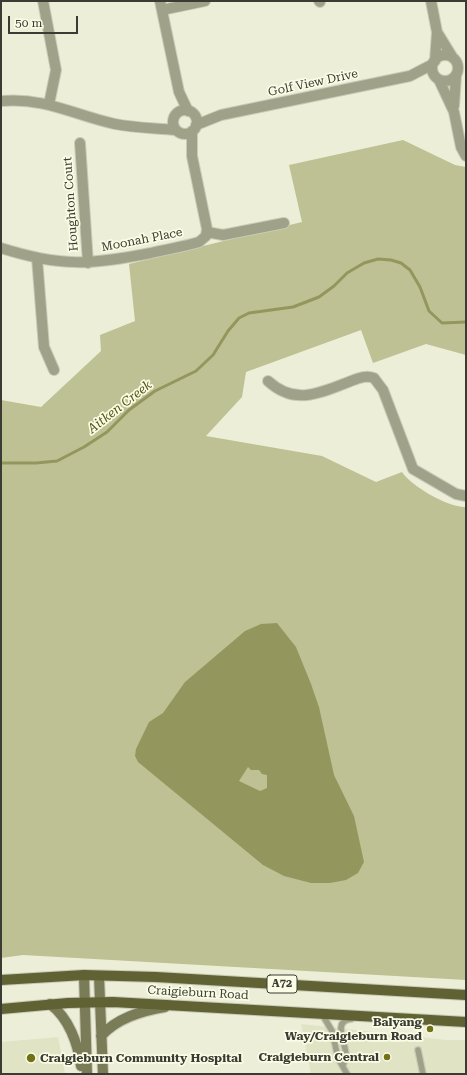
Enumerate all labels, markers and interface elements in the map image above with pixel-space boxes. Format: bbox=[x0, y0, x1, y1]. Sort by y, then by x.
scale bar bbox=[10, 8, 80, 34]
text: 50 m bbox=[15, 16, 42, 30]
street label: Golf View Drive bbox=[267, 66, 359, 100]
street label: Houghton Court bbox=[61, 156, 81, 252]
street label: Moonah Place bbox=[100, 225, 184, 255]
water label: Aitken Creek bbox=[85, 377, 155, 437]
road number: A72 bbox=[267, 975, 297, 993]
street label: Craigieburn Road bbox=[147, 983, 249, 1003]
place label: Balyang Way/Craigieburn Road bbox=[285, 1015, 422, 1043]
marker: Balyang Way/Craigieburn Road bbox=[425, 1024, 435, 1034]
place label: Craigieburn Central bbox=[258, 1050, 379, 1064]
place label: Craigieburn Community Hospital bbox=[40, 1051, 242, 1065]
marker: Craigieburn Community Hospital bbox=[25, 1052, 37, 1064]
marker: Craigieburn Central bbox=[382, 1052, 392, 1062]

